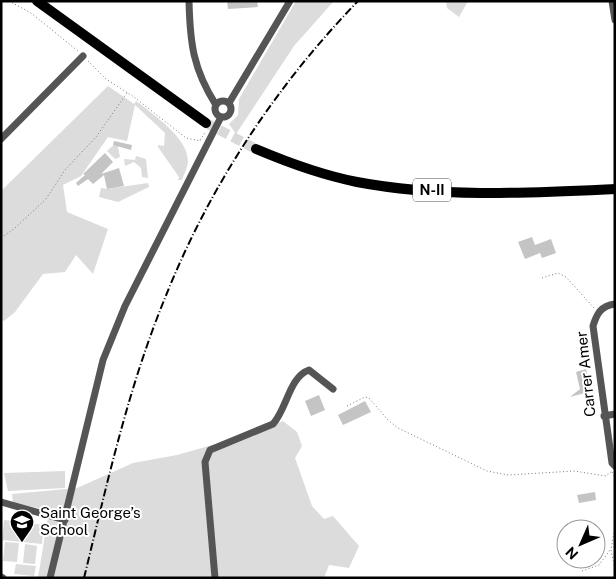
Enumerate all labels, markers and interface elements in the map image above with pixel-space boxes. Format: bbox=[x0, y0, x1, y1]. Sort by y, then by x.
road number: N-II bbox=[413, 178, 451, 202]
street label: Carrer Amer bbox=[573, 330, 598, 418]
place label: Saint George’s School bbox=[40, 504, 141, 538]
school or university icon: Saint George’s School bbox=[9, 509, 35, 543]
north arrow bbox=[556, 519, 606, 569]
text: N bbox=[562, 544, 581, 563]

